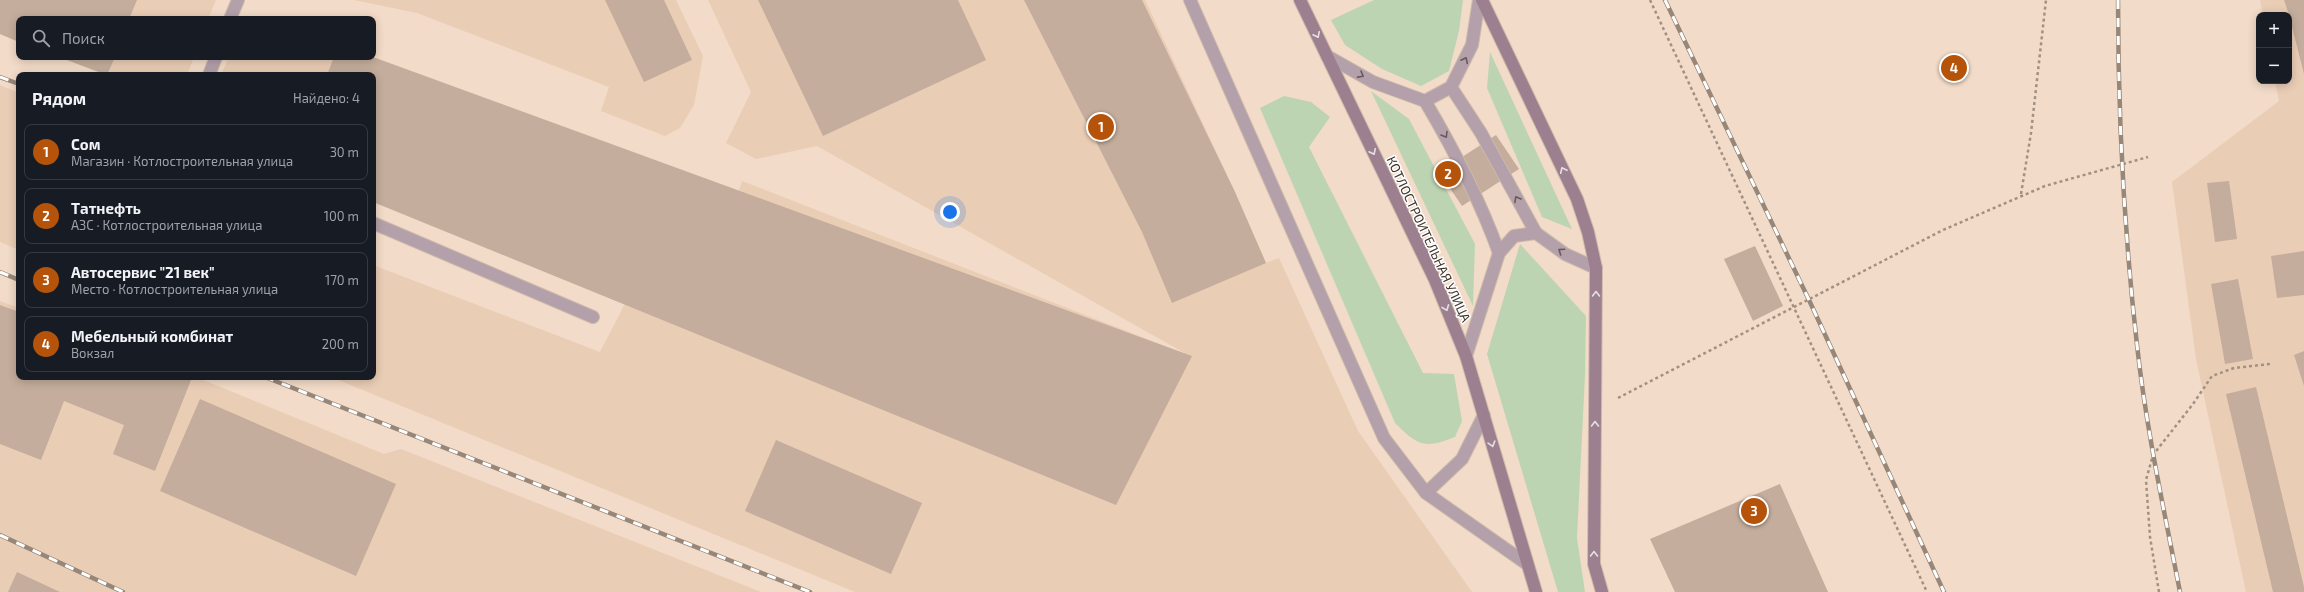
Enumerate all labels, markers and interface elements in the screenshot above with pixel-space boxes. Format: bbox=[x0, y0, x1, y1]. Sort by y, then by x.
map controls bbox=[2256, 12, 2292, 84]
button: + bbox=[2256, 12, 2292, 48]
search box bbox=[16, 16, 376, 60]
icon: search bbox=[30, 27, 52, 49]
text: Поиск bbox=[62, 29, 105, 47]
one-way arrow bbox=[1312, 31, 1319, 38]
button: − bbox=[2256, 48, 2292, 84]
pin: 4 bbox=[1941, 53, 1967, 83]
one-way arrow bbox=[1460, 57, 1468, 64]
one-way arrow bbox=[1357, 70, 1364, 78]
text: Рядом bbox=[32, 88, 86, 108]
text: Найдено: 4 bbox=[293, 90, 360, 106]
pin: 1 bbox=[1088, 112, 1114, 142]
one-way arrow bbox=[1440, 131, 1447, 138]
text: Сом bbox=[71, 135, 100, 153]
text: 1 bbox=[43, 144, 49, 160]
text: 30 m bbox=[330, 144, 359, 160]
one-way arrow bbox=[1368, 148, 1376, 155]
text: Магазин · Котлостроительная улица bbox=[71, 153, 293, 169]
street label: КОТЛОСТРОИТЕЛЬНАЯ УЛИЦА bbox=[1383, 154, 1475, 324]
pin: 2 bbox=[1435, 159, 1461, 189]
one-way arrow bbox=[1560, 167, 1568, 174]
one-way arrow bbox=[1514, 196, 1522, 203]
text: Татнефть bbox=[71, 199, 141, 217]
your location bbox=[940, 202, 960, 222]
text: 2 bbox=[42, 208, 50, 224]
text: 100 m bbox=[324, 208, 359, 224]
text: АЗС · Котлостроительная улица bbox=[71, 217, 262, 233]
one-way arrow bbox=[1558, 248, 1565, 256]
text: Автосервис "21 век" bbox=[71, 263, 215, 281]
text: 3 bbox=[42, 272, 50, 288]
text: 170 m bbox=[325, 272, 359, 288]
text: Место · Котлостроительная улица bbox=[71, 281, 278, 297]
one-way arrow bbox=[1592, 291, 1600, 297]
one-way arrow bbox=[1442, 304, 1450, 311]
text: Мебельный комбинат bbox=[71, 327, 233, 345]
text: 4 bbox=[42, 336, 50, 352]
text: 200 m bbox=[322, 336, 359, 352]
text: Вокзал bbox=[71, 345, 114, 361]
one-way arrow bbox=[1591, 421, 1599, 427]
one-way arrow bbox=[1487, 440, 1496, 447]
pin: 3 bbox=[1741, 496, 1767, 526]
one-way arrow bbox=[1590, 551, 1598, 557]

